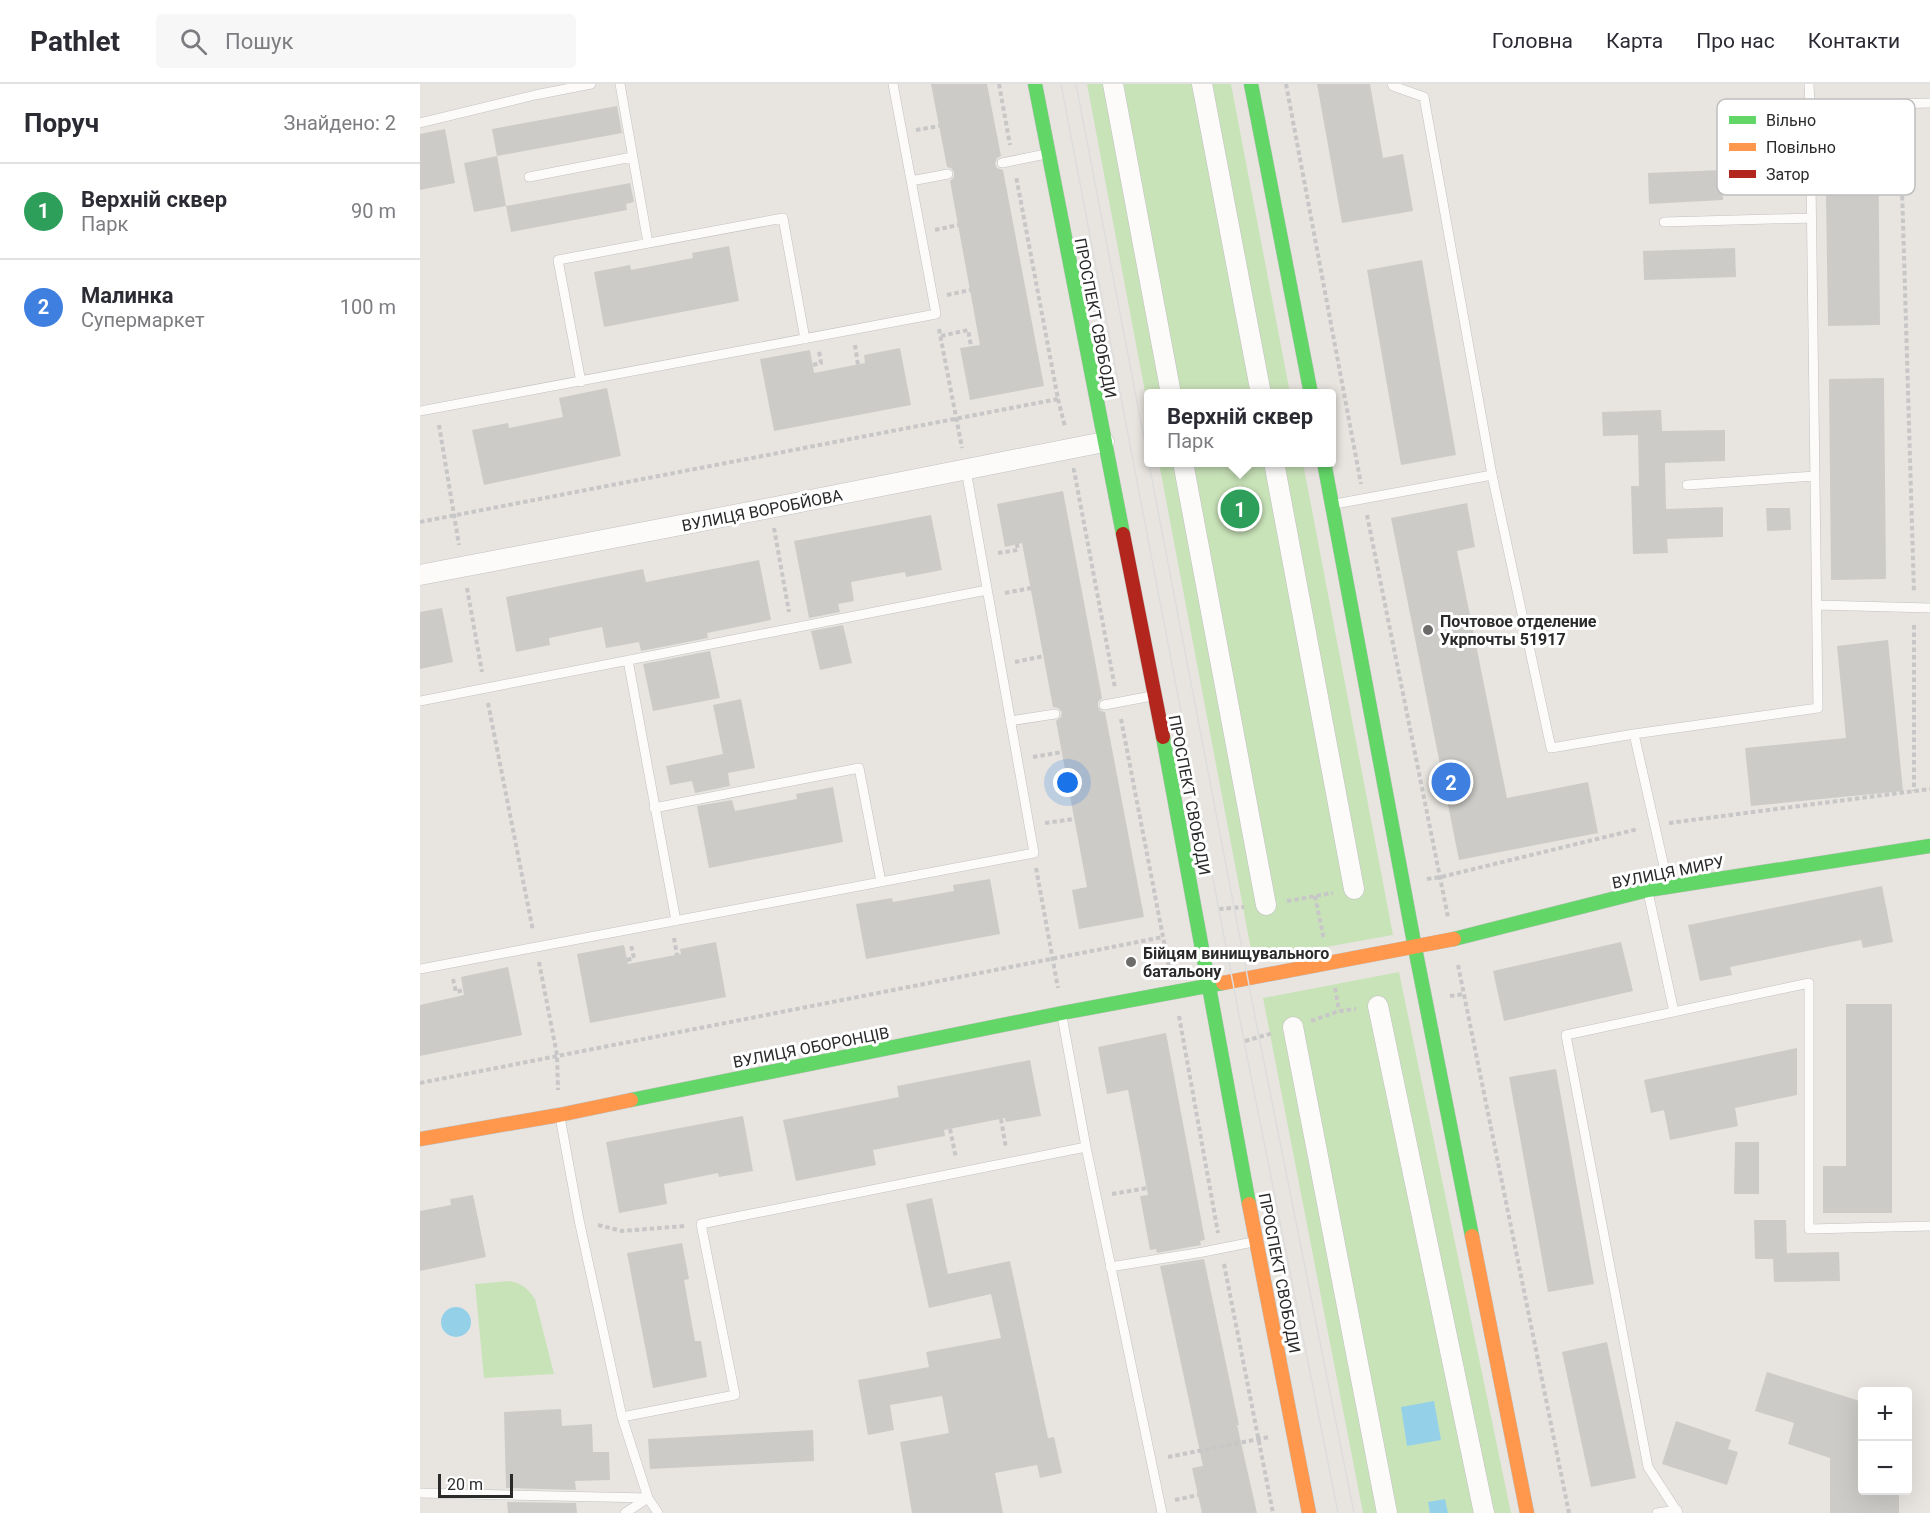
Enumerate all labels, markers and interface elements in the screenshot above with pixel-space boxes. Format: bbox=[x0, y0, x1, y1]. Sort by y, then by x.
search box bbox=[156, 14, 576, 68]
text: Pathlet bbox=[30, 25, 120, 58]
icon: search bbox=[177, 25, 210, 58]
text: Пошук bbox=[225, 29, 293, 54]
text: Головна bbox=[1492, 29, 1573, 53]
text: Карта bbox=[1606, 29, 1663, 53]
text: Про нас bbox=[1696, 29, 1775, 53]
text: Контакти bbox=[1808, 29, 1900, 53]
legend bbox=[1717, 99, 1915, 195]
text: Поруч bbox=[24, 108, 99, 138]
text: Знайдено: 2 bbox=[284, 111, 396, 135]
text: Вільно bbox=[1766, 111, 1816, 130]
text: Повільно bbox=[1766, 138, 1836, 157]
text: Затор bbox=[1766, 165, 1810, 184]
text: Верхній сквер bbox=[81, 187, 227, 212]
text: 1 bbox=[38, 199, 49, 223]
text: 90 m bbox=[351, 199, 396, 223]
text: Парк bbox=[81, 212, 128, 236]
street label: ПРОСПЕКТ СВОБОДИ bbox=[1071, 236, 1120, 400]
text: Малинка bbox=[81, 283, 174, 308]
text: 2 bbox=[38, 295, 49, 319]
text: 100 m bbox=[340, 295, 396, 319]
text: Супермаркет bbox=[81, 308, 205, 332]
popup bbox=[1144, 389, 1336, 467]
text: Верхній сквер bbox=[1167, 404, 1313, 429]
text: Парк bbox=[1167, 429, 1214, 453]
street label: ВУЛИЦЯ ВОРОБЙОВА bbox=[680, 485, 845, 535]
pin: 1 bbox=[1220, 486, 1260, 532]
place label: Почтовое отделение Укрпочты 51917 bbox=[1440, 612, 1597, 649]
marker: Почтовое отделение Укрпочты 51917 bbox=[1421, 623, 1435, 637]
street label: ПРОСПЕКТ СВОБОДИ bbox=[1165, 713, 1214, 877]
pin: 2 bbox=[1432, 760, 1470, 804]
your location bbox=[1053, 768, 1082, 797]
street label: ВУЛИЦЯ МИРУ bbox=[1610, 852, 1726, 893]
place label: Бійцям винищувального батальону bbox=[1143, 944, 1329, 981]
marker: Бійцям винищувального батальону bbox=[1124, 955, 1138, 969]
street label: ВУЛИЦЯ ОБОРОНЦІВ bbox=[731, 1023, 891, 1072]
street label: ПРОСПЕКТ СВОБОДИ bbox=[1255, 1191, 1304, 1355]
map controls bbox=[1858, 1387, 1912, 1495]
button: + bbox=[1858, 1387, 1912, 1441]
button: − bbox=[1858, 1441, 1912, 1495]
scale bar bbox=[438, 1471, 513, 1498]
text: 20 m bbox=[447, 1475, 483, 1494]

